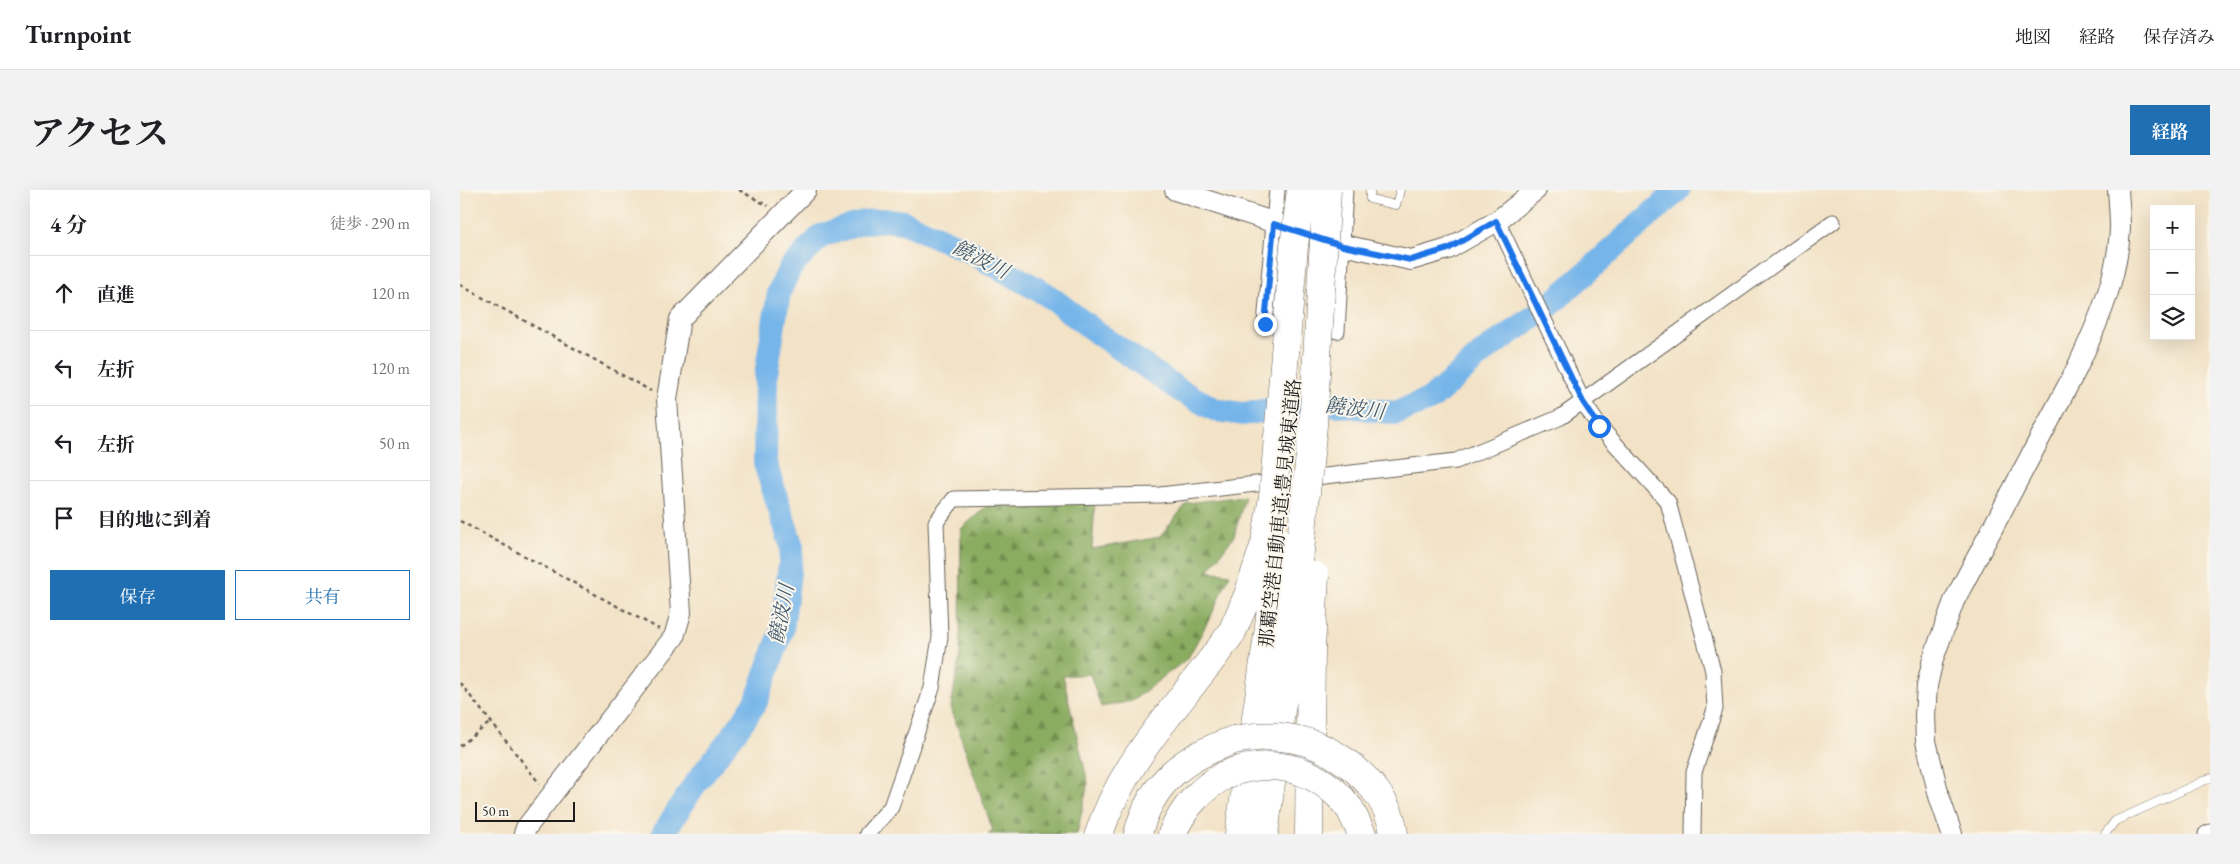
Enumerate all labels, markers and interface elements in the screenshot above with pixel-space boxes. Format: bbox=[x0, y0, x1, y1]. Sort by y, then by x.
text: Turnpoint bbox=[25, 19, 131, 50]
text: 地図 bbox=[2015, 25, 2051, 48]
text: 経路 bbox=[2079, 25, 2115, 48]
text: 保存済み bbox=[2143, 25, 2215, 48]
button: 経路 bbox=[2130, 105, 2210, 155]
text: アクセス bbox=[30, 110, 169, 155]
map controls bbox=[2150, 205, 2195, 340]
button: + bbox=[2150, 205, 2195, 250]
text: 4 分 bbox=[50, 211, 87, 238]
text: 徒歩 · 290 m bbox=[330, 213, 410, 234]
water label: 饒波川 bbox=[948, 234, 1015, 285]
button: − bbox=[2150, 250, 2195, 295]
icon: ahead bbox=[50, 279, 78, 307]
text: 直進 bbox=[97, 282, 135, 307]
text: 120 m bbox=[371, 283, 410, 304]
button: layers bbox=[2150, 295, 2195, 340]
route end bbox=[1254, 313, 1277, 336]
icon: left bbox=[50, 354, 78, 382]
text: 左折 bbox=[97, 357, 135, 382]
text: 120 m bbox=[371, 358, 410, 379]
street label: 那覇空港自動車道;豊見城東道路 bbox=[1253, 377, 1307, 649]
water label: 饒波川 bbox=[1324, 391, 1388, 425]
route start bbox=[1588, 415, 1611, 438]
icon: left bbox=[50, 429, 78, 457]
text: 左折 bbox=[97, 432, 135, 457]
text: 50 m bbox=[379, 433, 410, 454]
icon: arrive bbox=[50, 504, 78, 532]
text: 目的地に到着 bbox=[97, 507, 211, 532]
button: 保存 bbox=[50, 570, 225, 620]
button: 共有 bbox=[235, 570, 410, 620]
water label: 饒波川 bbox=[763, 580, 800, 646]
scale bar bbox=[475, 799, 575, 822]
text: 50 m bbox=[482, 802, 509, 820]

